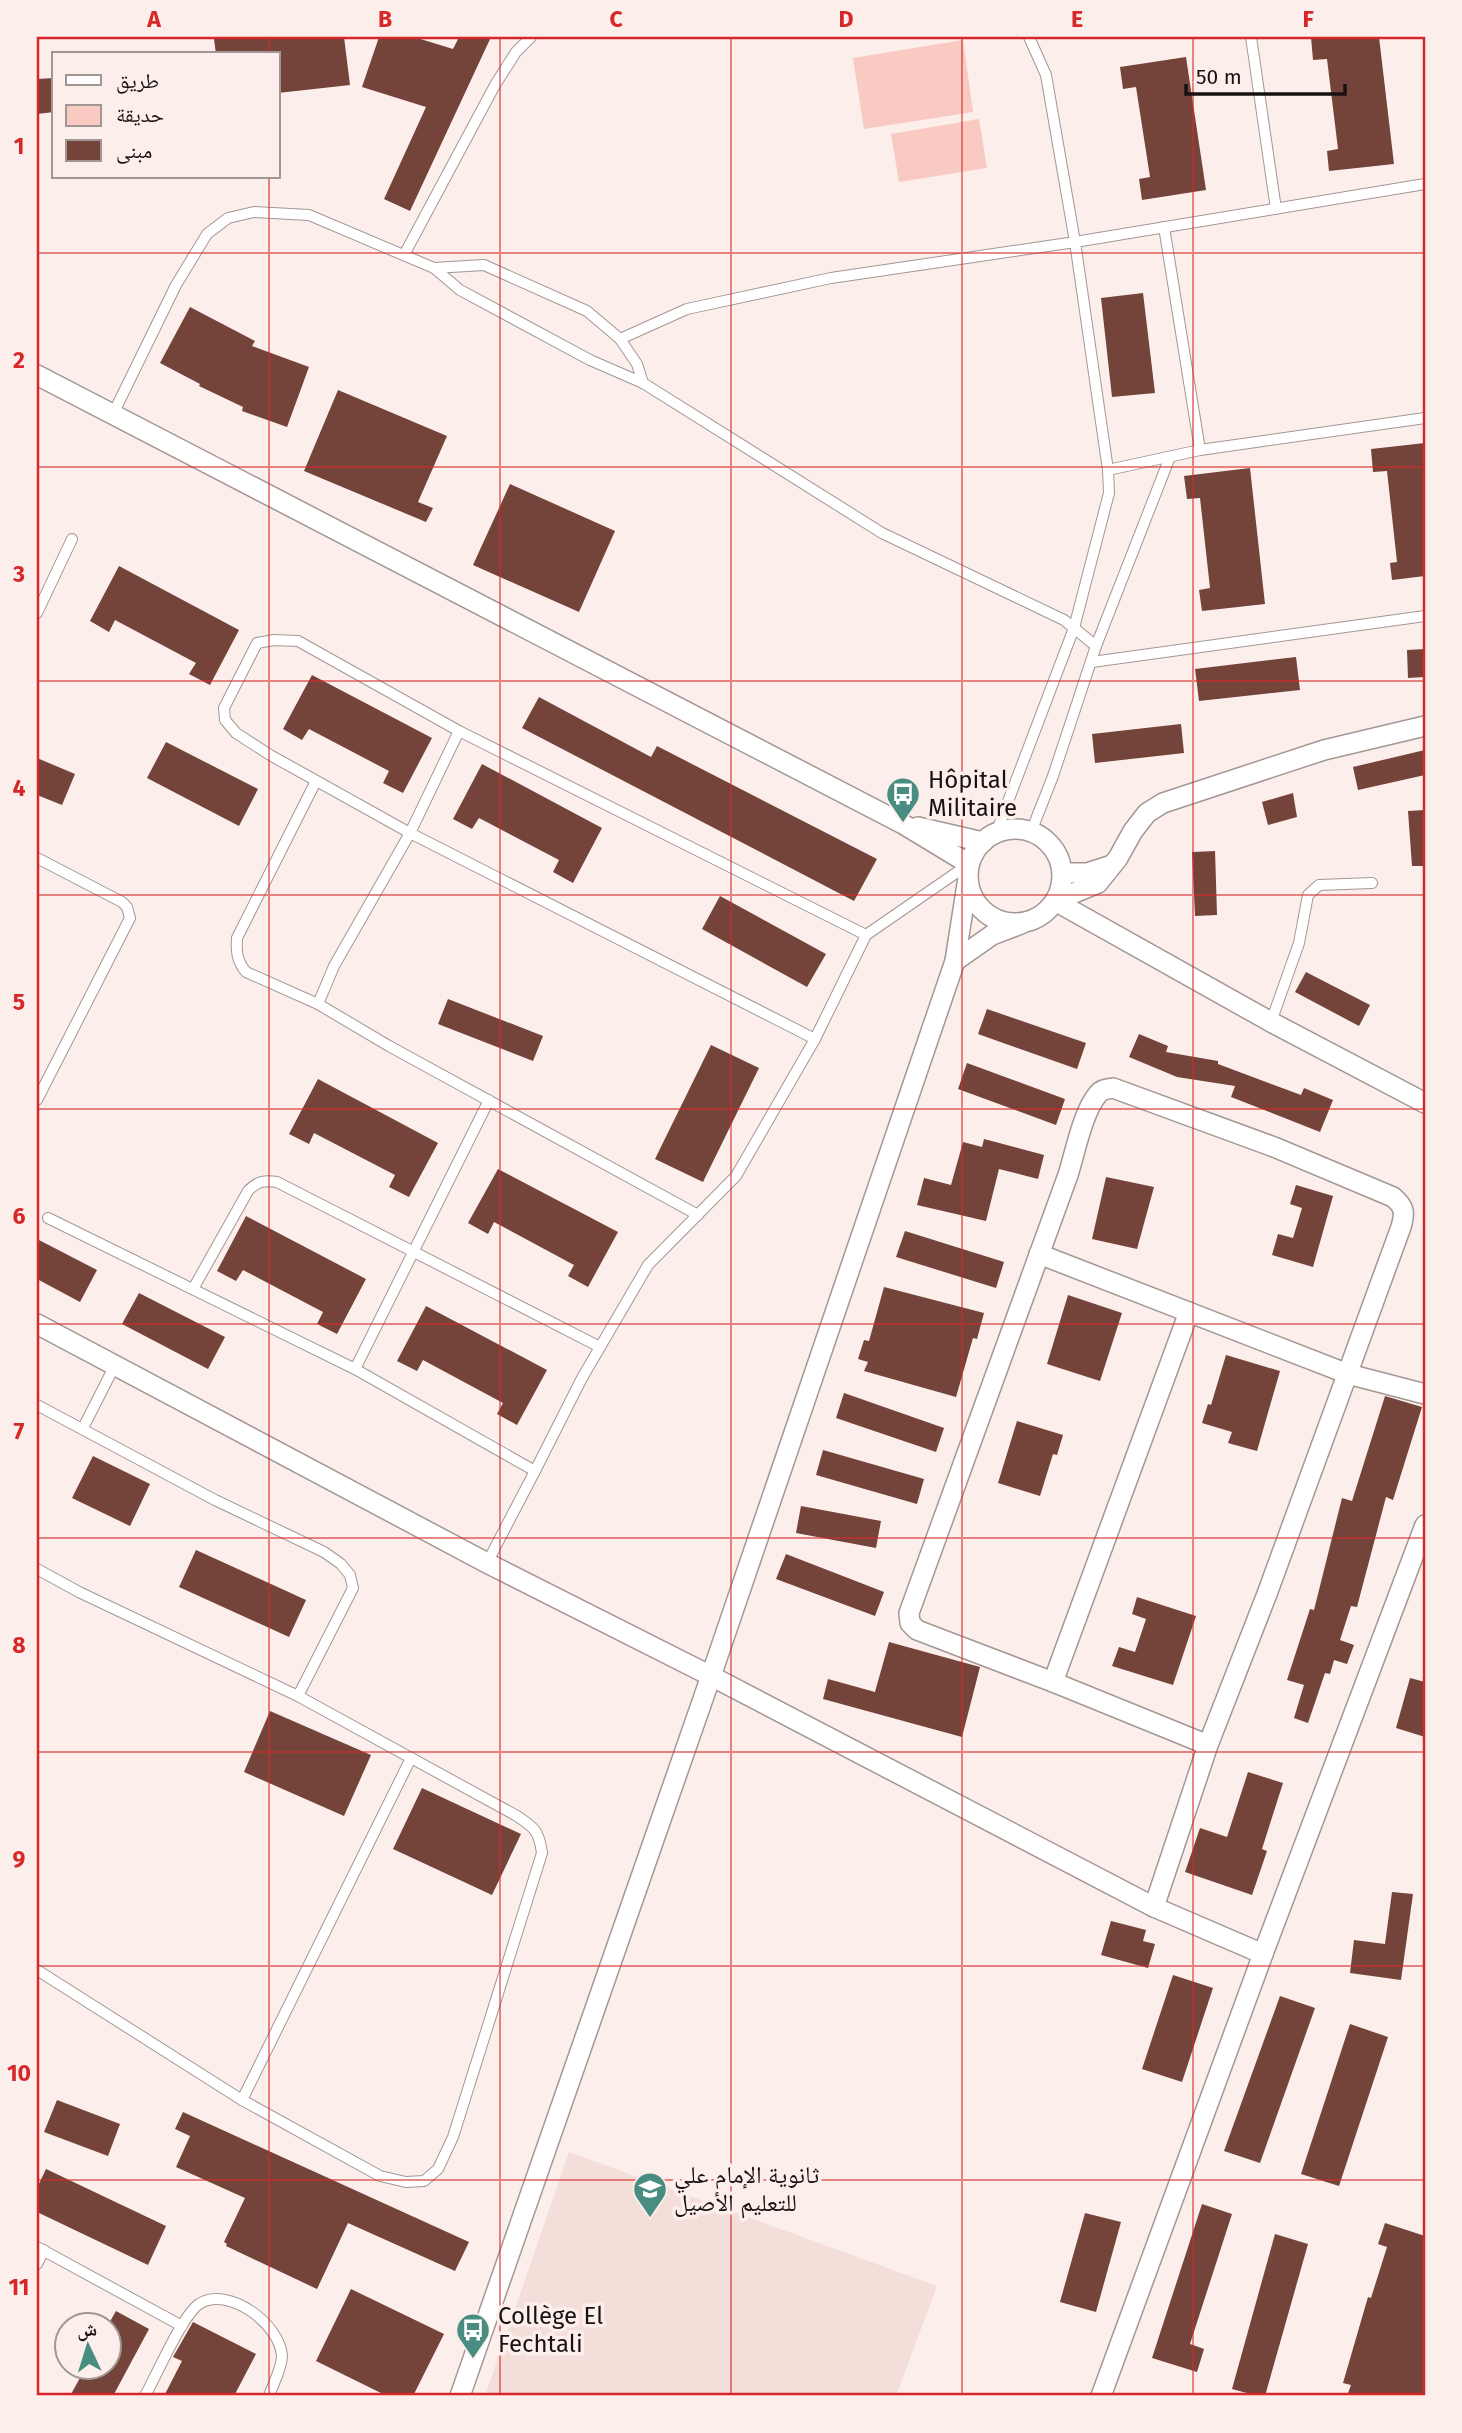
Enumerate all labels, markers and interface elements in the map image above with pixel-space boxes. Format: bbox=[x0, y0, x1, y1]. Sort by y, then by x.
text: A bbox=[146, 5, 161, 33]
text: B bbox=[378, 5, 392, 33]
text: C bbox=[609, 5, 623, 33]
text: D bbox=[839, 5, 854, 33]
text: E bbox=[1071, 5, 1083, 33]
text: F bbox=[1302, 5, 1314, 33]
legend bbox=[52, 52, 280, 178]
scale bar bbox=[1186, 52, 1345, 96]
text: 50 m bbox=[1196, 64, 1242, 90]
text: طريق bbox=[116, 68, 159, 94]
text: حديقة bbox=[116, 102, 164, 128]
text: 1 bbox=[14, 132, 24, 160]
text: مبنى bbox=[116, 138, 152, 164]
text: 2 bbox=[13, 346, 25, 374]
text: 3 bbox=[12, 560, 25, 588]
place label: Hôpital Militaire bbox=[928, 766, 1017, 822]
text: 4 bbox=[13, 774, 26, 802]
bus stop icon: Hôpital Militaire bbox=[884, 775, 922, 824]
text: 5 bbox=[13, 988, 25, 1016]
text: 6 bbox=[13, 1202, 26, 1230]
text: 7 bbox=[14, 1417, 25, 1445]
text: 8 bbox=[12, 1631, 26, 1659]
text: 9 bbox=[13, 1845, 26, 1873]
text: 10 bbox=[7, 2059, 31, 2087]
place label: ثانوية الإمام علي للتعليم الأصيل bbox=[674, 2161, 820, 2219]
school or university icon: ثانوية الإمام علي للتعليم الأصيل bbox=[631, 2170, 669, 2219]
text: 11 bbox=[9, 2273, 29, 2301]
place label: Collège El Fechtali bbox=[498, 2302, 603, 2358]
north arrow bbox=[52, 2310, 122, 2380]
bus stop icon: Collège El Fechtali bbox=[454, 2311, 492, 2360]
text: ش bbox=[76, 2317, 98, 2342]

